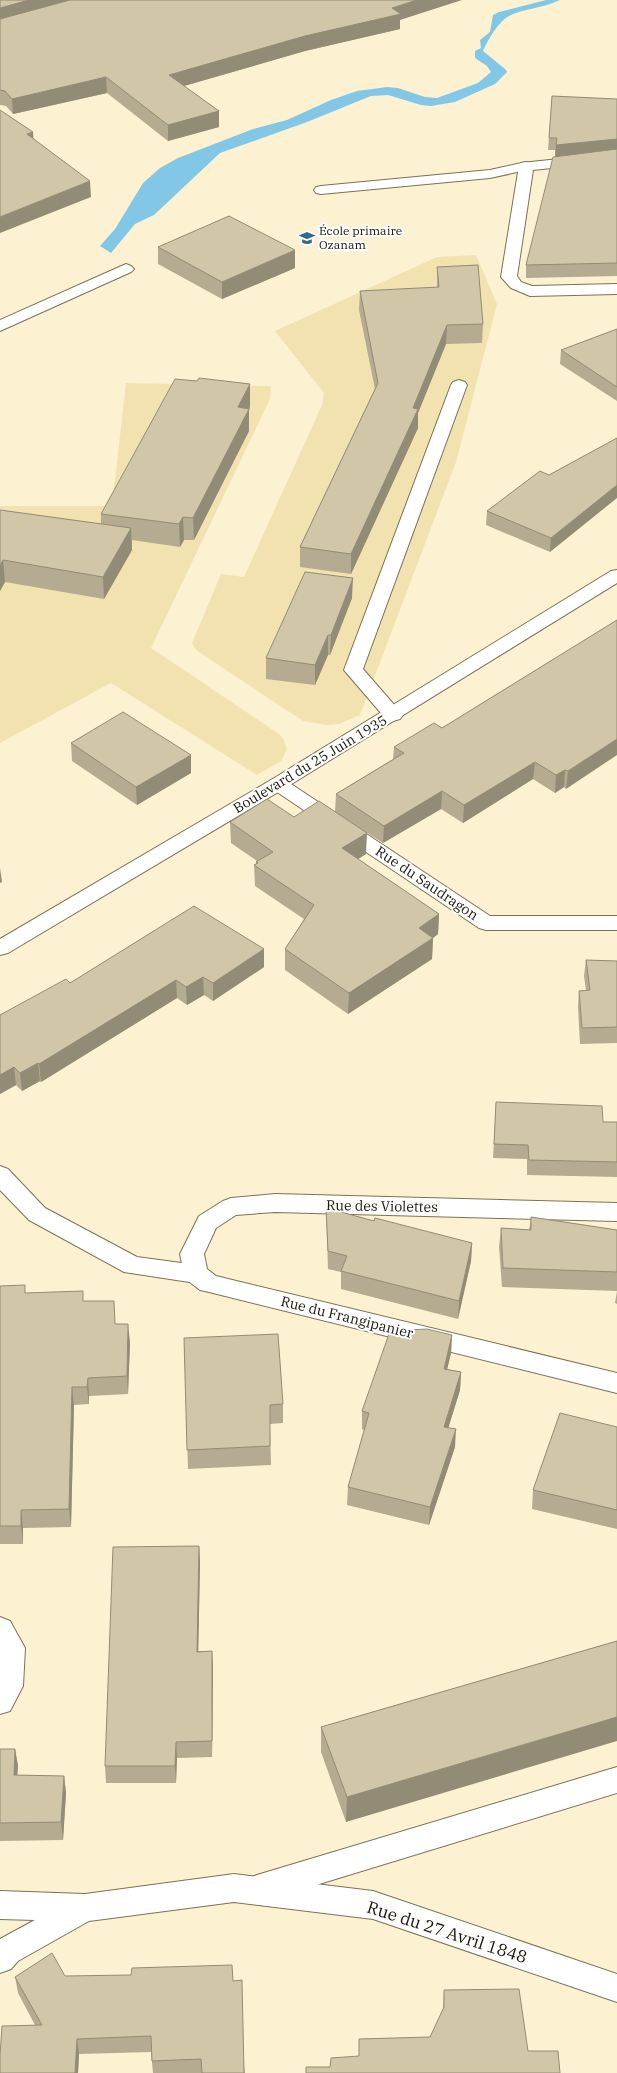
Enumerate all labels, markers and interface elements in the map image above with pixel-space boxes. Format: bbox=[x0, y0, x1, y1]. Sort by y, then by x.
place label: École primaire Ozanam bbox=[319, 223, 402, 252]
school or university icon: École primaire Ozanam bbox=[298, 229, 316, 247]
street label: Boulevard du 25 Juin 1935 bbox=[230, 711, 390, 817]
street label: Rue du Saudragon bbox=[372, 842, 482, 924]
street label: Rue des Violettes bbox=[326, 1196, 438, 1216]
street label: Rue du Frangipanier bbox=[279, 1292, 416, 1342]
street label: Rue du 27 Avril 1848 bbox=[364, 1896, 530, 1968]

